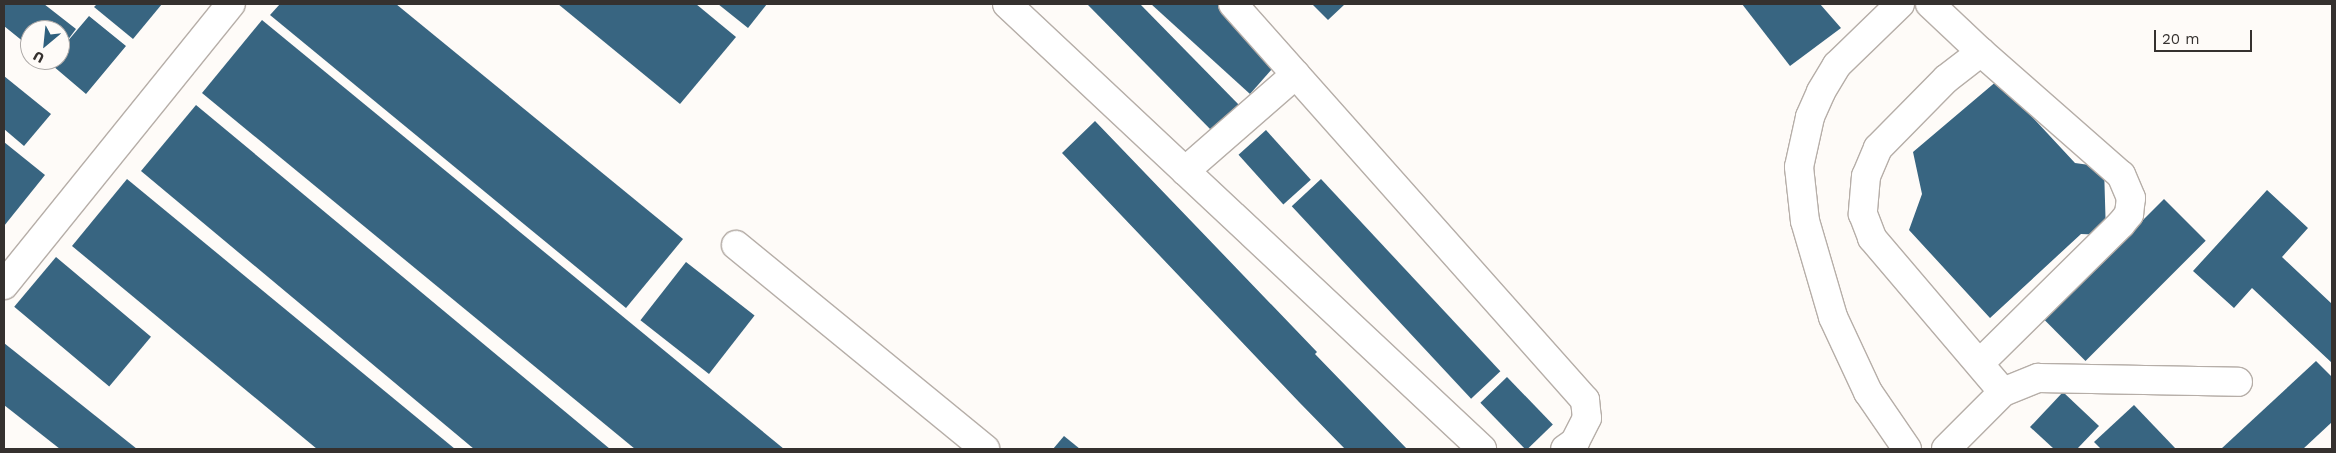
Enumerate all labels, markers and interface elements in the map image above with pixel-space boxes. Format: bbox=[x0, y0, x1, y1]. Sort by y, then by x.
north arrow bbox=[20, 20, 70, 70]
scale bar bbox=[2156, 20, 2254, 52]
text: 20 m bbox=[2162, 30, 2200, 48]
text: U bbox=[30, 48, 47, 67]

